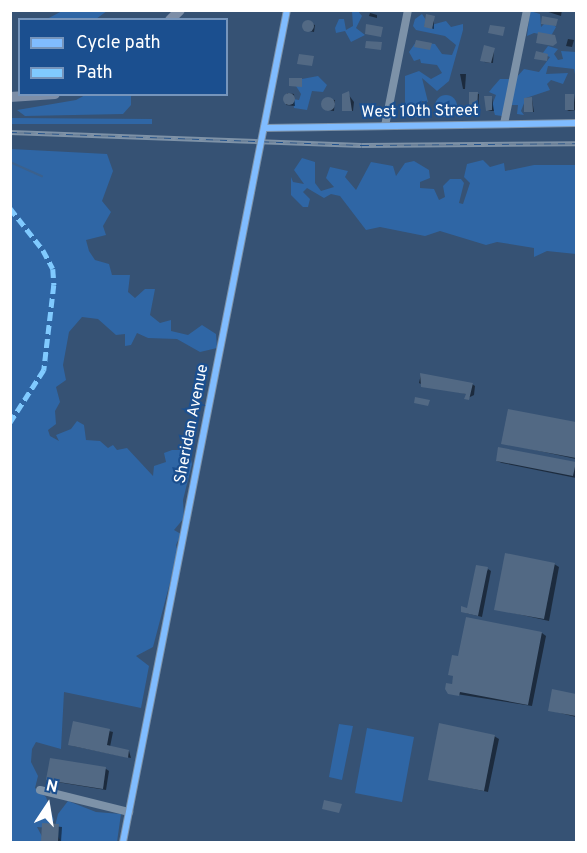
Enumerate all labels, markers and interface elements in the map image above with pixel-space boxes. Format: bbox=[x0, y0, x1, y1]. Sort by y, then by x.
legend bbox=[18, 18, 228, 96]
text: Cycle path bbox=[76, 32, 161, 55]
text: Path bbox=[76, 62, 113, 85]
street label: West 10th Street bbox=[361, 101, 479, 123]
street label: Sheridan Avenue bbox=[171, 362, 213, 486]
north arrow bbox=[18, 775, 78, 835]
text: N bbox=[44, 776, 59, 798]

